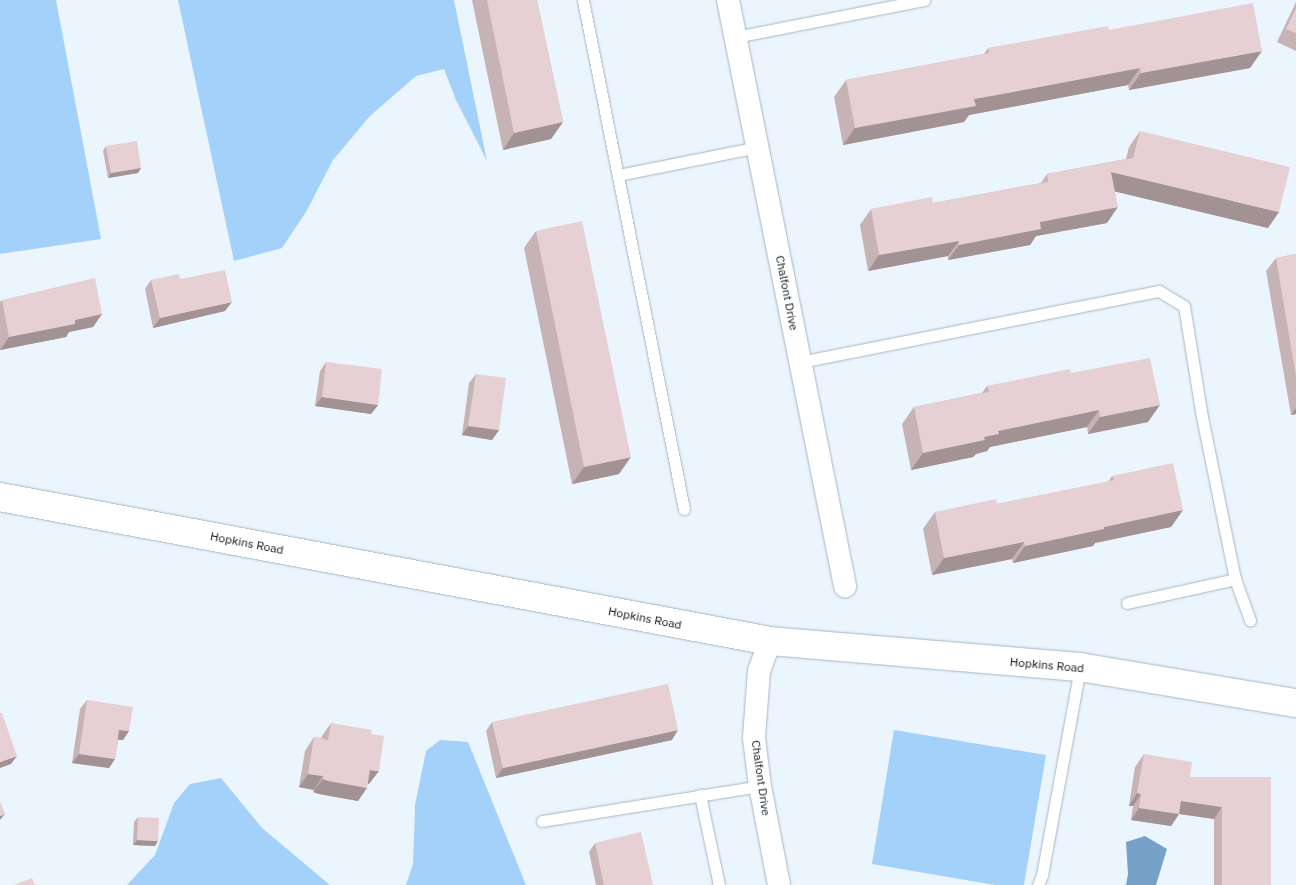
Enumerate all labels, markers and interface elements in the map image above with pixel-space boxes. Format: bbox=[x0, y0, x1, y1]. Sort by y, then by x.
street label: Chalfont Drive bbox=[773, 254, 801, 332]
street label: Hopkins Road bbox=[209, 529, 285, 557]
street label: Hopkins Road bbox=[607, 604, 683, 632]
street label: Hopkins Road bbox=[1009, 655, 1085, 675]
street label: Chalfont Drive bbox=[749, 739, 773, 817]

